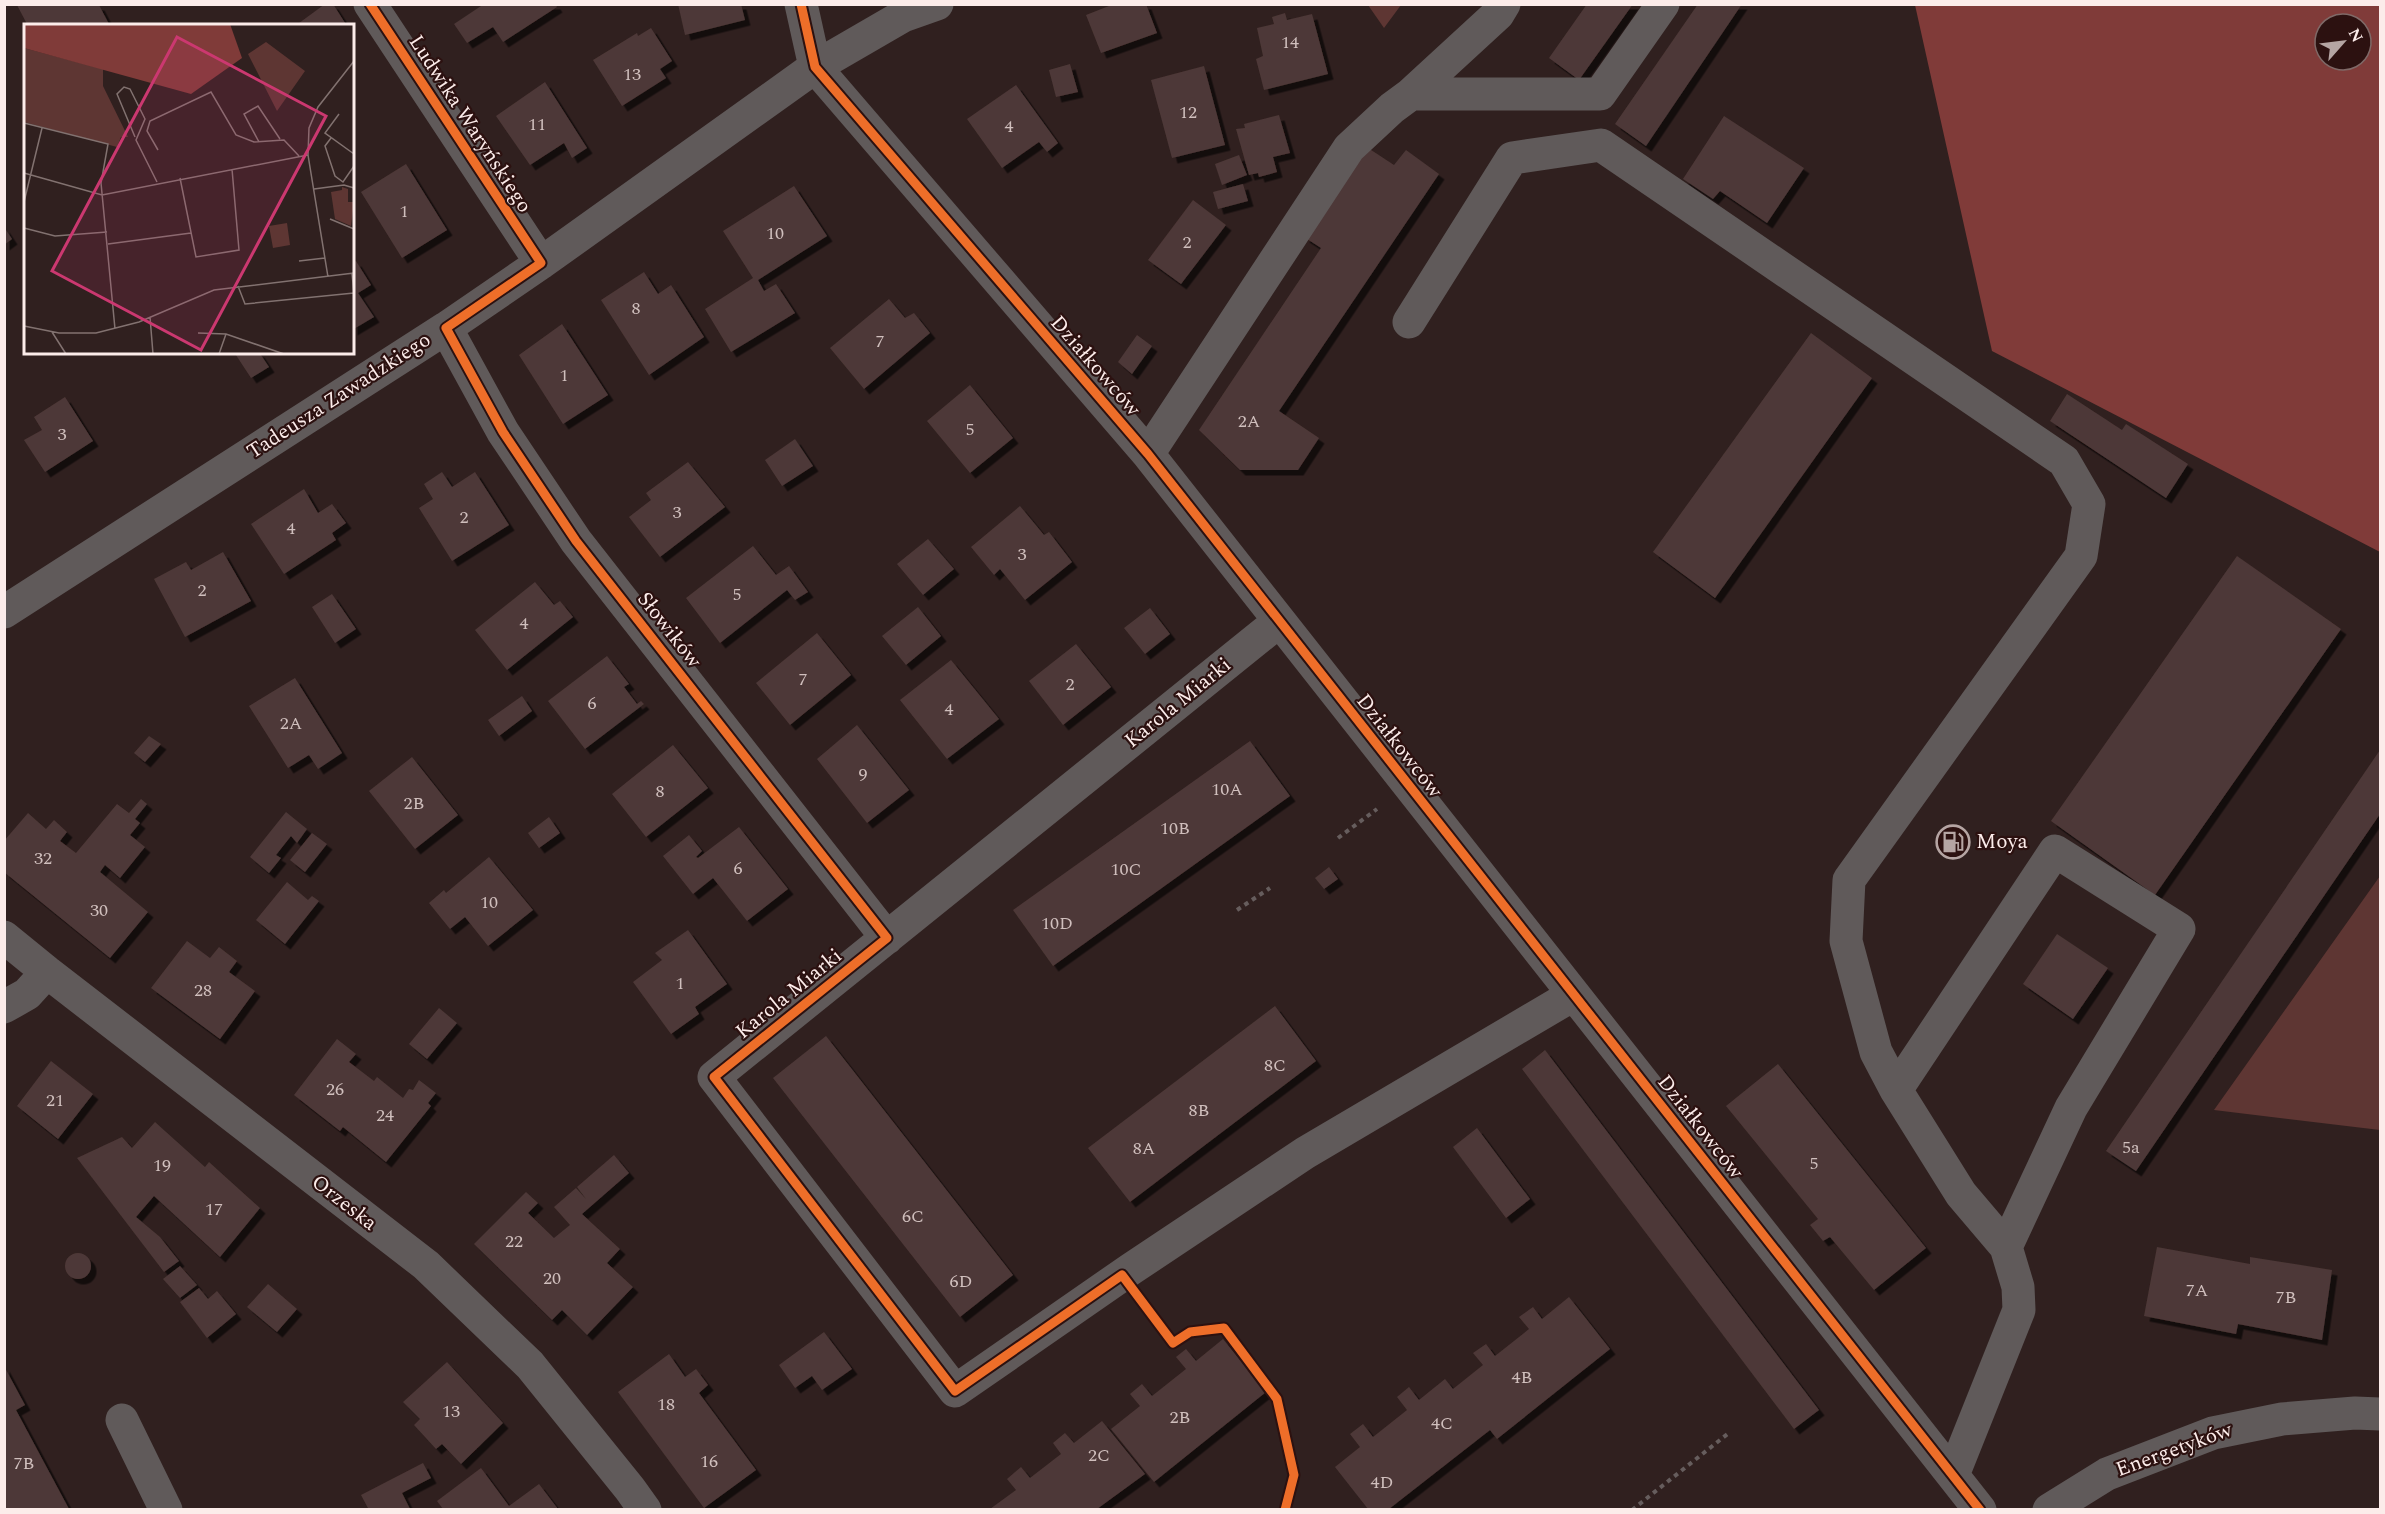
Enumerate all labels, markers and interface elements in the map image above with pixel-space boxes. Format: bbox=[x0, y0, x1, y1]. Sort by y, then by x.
north arrow bbox=[2313, 12, 2373, 72]
inset map bbox=[24, 24, 354, 354]
text: N bbox=[2342, 24, 2369, 47]
street label: Ludwika Waryńskiego bbox=[400, 29, 540, 219]
house number: 14 bbox=[1281, 29, 1299, 56]
house number: 13 bbox=[623, 61, 641, 88]
house number: 12 bbox=[1179, 99, 1197, 126]
house number: 11 bbox=[528, 111, 546, 138]
house number: 4 bbox=[1005, 113, 1014, 140]
house number: 1 bbox=[400, 198, 409, 225]
house number: 10 bbox=[766, 220, 784, 247]
house number: 2 bbox=[1183, 229, 1192, 256]
house number: 8 bbox=[632, 295, 641, 322]
street label: Działkowców bbox=[1042, 308, 1149, 425]
street label: Tadeusza Zawadzkiego bbox=[241, 324, 437, 468]
house number: 7 bbox=[876, 328, 885, 355]
house number: 1 bbox=[560, 362, 569, 389]
house number: 2A bbox=[1238, 408, 1260, 435]
house number: 5 bbox=[966, 416, 975, 443]
house number: 3 bbox=[58, 421, 67, 448]
house number: 3 bbox=[673, 499, 682, 526]
house number: 2 bbox=[460, 504, 469, 531]
house number: 4 bbox=[287, 515, 296, 542]
house number: 3 bbox=[1018, 541, 1027, 568]
house number: 2 bbox=[198, 577, 207, 604]
house number: 5 bbox=[733, 581, 742, 608]
street label: Słowików bbox=[629, 585, 710, 676]
house number: 4 bbox=[520, 610, 529, 637]
street label: Karola Miarki bbox=[1118, 650, 1238, 756]
house number: 7 bbox=[799, 666, 808, 693]
house number: 2 bbox=[1066, 671, 1075, 698]
street label: Działkowców bbox=[1348, 687, 1451, 806]
house number: 6 bbox=[588, 690, 597, 717]
house number: 4 bbox=[945, 696, 954, 723]
house number: 2A bbox=[280, 710, 302, 737]
house number: 9 bbox=[859, 761, 868, 788]
house number: 10A bbox=[1211, 776, 1243, 803]
house number: 8 bbox=[656, 778, 665, 805]
house number: 2B bbox=[404, 790, 424, 817]
house number: 10B bbox=[1160, 815, 1190, 842]
fuel station icon: Moya bbox=[1935, 824, 1971, 860]
place label: Moya bbox=[1976, 826, 2029, 858]
house number: 32 bbox=[34, 845, 52, 872]
house number: 6 bbox=[734, 855, 743, 882]
house number: 10C bbox=[1110, 856, 1142, 883]
house number: 10 bbox=[480, 889, 498, 916]
house number: 30 bbox=[90, 897, 108, 924]
house number: 10D bbox=[1041, 910, 1073, 937]
street label: Karola Miarki bbox=[729, 941, 849, 1047]
house number: 1 bbox=[676, 970, 685, 997]
house number: 28 bbox=[194, 977, 212, 1004]
house number: 8C bbox=[1264, 1052, 1286, 1079]
street label: Działkowców bbox=[1649, 1068, 1752, 1187]
house number: 26 bbox=[326, 1076, 344, 1103]
house number: 21 bbox=[46, 1087, 64, 1114]
house number: 8B bbox=[1189, 1097, 1209, 1124]
house number: 24 bbox=[376, 1102, 394, 1129]
house number: 5a bbox=[2122, 1134, 2140, 1161]
house number: 8A bbox=[1133, 1135, 1155, 1162]
house number: 5 bbox=[1810, 1150, 1819, 1177]
house number: 19 bbox=[153, 1152, 171, 1179]
street label: Orzeska bbox=[304, 1167, 384, 1239]
house number: 17 bbox=[205, 1196, 223, 1223]
house number: 6C bbox=[902, 1203, 924, 1230]
house number: 22 bbox=[505, 1228, 523, 1255]
house number: 20 bbox=[543, 1265, 561, 1292]
house number: 6D bbox=[950, 1268, 972, 1295]
house number: 7A bbox=[2186, 1277, 2208, 1304]
house number: 7B bbox=[2276, 1284, 2296, 1311]
house number: 4B bbox=[1512, 1364, 1532, 1391]
house number: 18 bbox=[657, 1391, 675, 1418]
house number: 13 bbox=[442, 1398, 460, 1425]
house number: 2B bbox=[1170, 1404, 1190, 1431]
house number: 4C bbox=[1431, 1410, 1453, 1437]
street label: Energetyków bbox=[2111, 1414, 2238, 1486]
house number: 2C bbox=[1088, 1442, 1110, 1469]
house number: 16 bbox=[700, 1448, 718, 1475]
house number: 7B bbox=[14, 1450, 34, 1477]
house number: 4D bbox=[1371, 1469, 1393, 1496]

